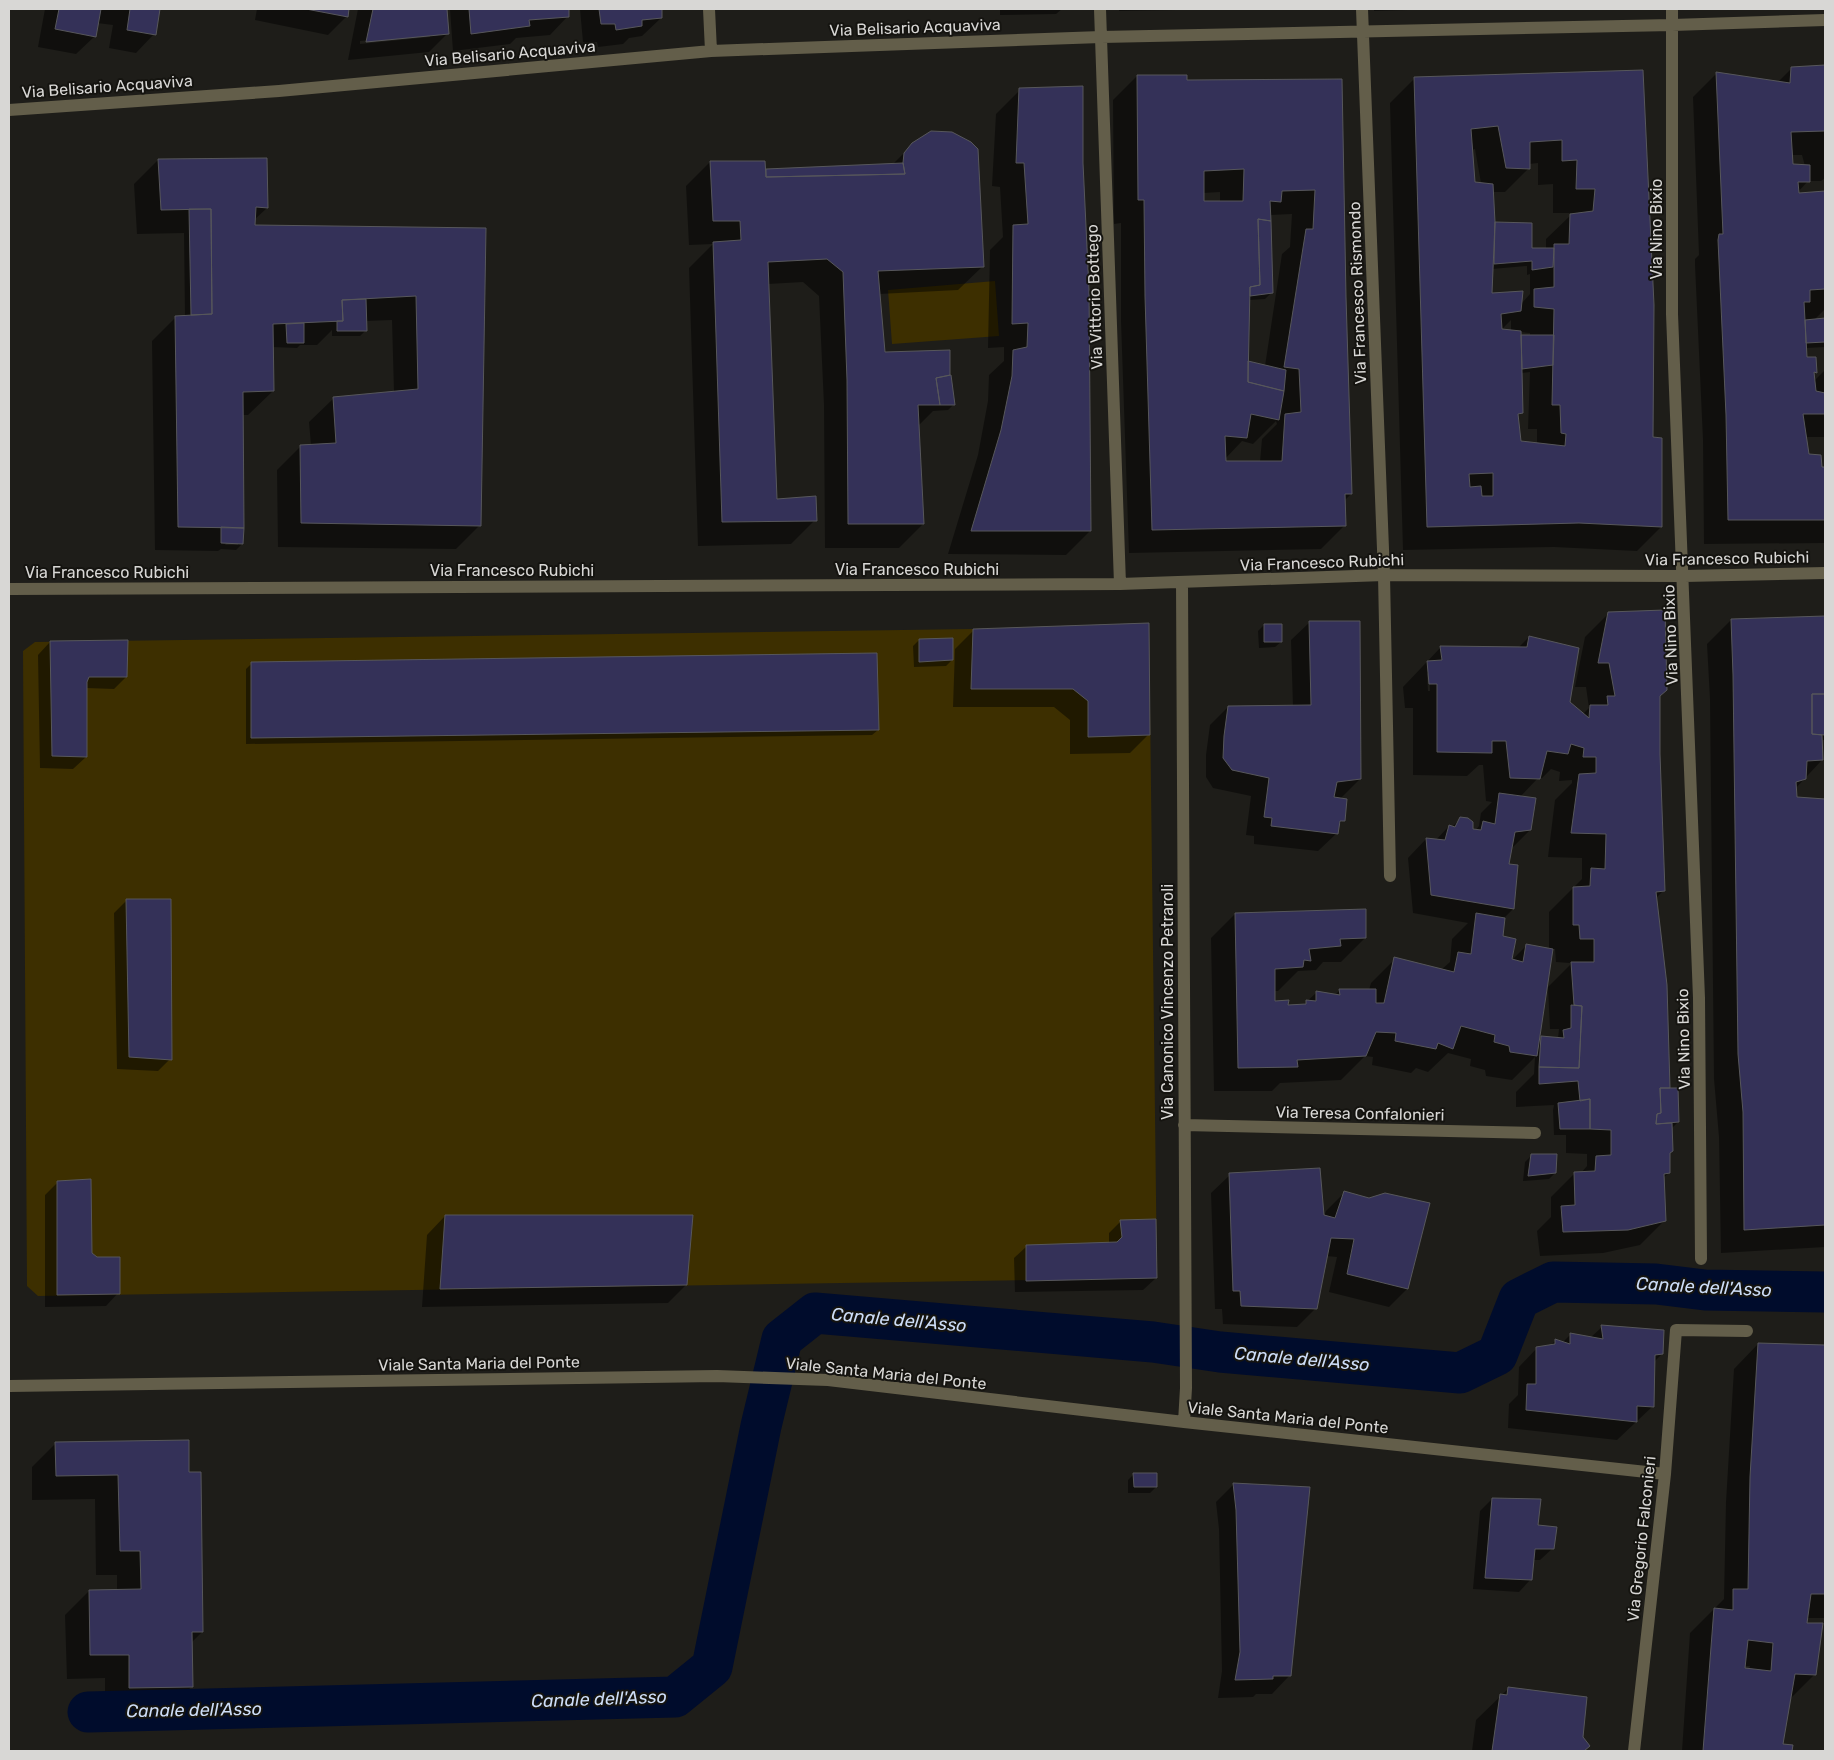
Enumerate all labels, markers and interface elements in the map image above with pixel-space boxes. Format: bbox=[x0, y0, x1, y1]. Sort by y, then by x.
street label: Via Belisario Acquaviva bbox=[829, 15, 1001, 40]
street label: Via Belisario Acquaviva bbox=[424, 37, 596, 70]
street label: Via Belisario Acquaviva bbox=[21, 71, 193, 102]
street label: Via Nino Bixio bbox=[1647, 178, 1666, 280]
street label: Via Francesco Rismondo bbox=[1345, 201, 1370, 385]
street label: Via Vittorio Bottego bbox=[1082, 224, 1107, 370]
street label: Via Francesco Rubichi bbox=[1645, 548, 1809, 569]
street label: Via Francesco Rubichi bbox=[1239, 550, 1405, 575]
street label: Via Francesco Rubichi bbox=[835, 560, 999, 579]
street label: Via Francesco Rubichi bbox=[430, 561, 594, 580]
street label: Via Francesco Rubichi bbox=[25, 563, 189, 582]
street label: Via Nino Bixio bbox=[1659, 584, 1682, 686]
street label: Via Canonico Vincenzo Petraroli bbox=[1158, 884, 1177, 1120]
street label: Via Nino Bixio bbox=[1673, 988, 1694, 1090]
street label: Via Teresa Confalonieri bbox=[1275, 1103, 1445, 1124]
water label: Canale dell'Asso bbox=[1636, 1272, 1772, 1302]
water label: Canale dell'Asso bbox=[830, 1303, 968, 1337]
water label: Canale dell'Asso bbox=[1233, 1342, 1371, 1376]
street label: Viale Santa Maria del Ponte bbox=[378, 1352, 580, 1375]
street label: Viale Santa Maria del Ponte bbox=[785, 1353, 987, 1394]
street label: Viale Santa Maria del Ponte bbox=[1187, 1397, 1389, 1438]
street label: Via Gregorio Falconieri bbox=[1623, 1455, 1660, 1623]
water label: Canale dell'Asso bbox=[531, 1686, 667, 1712]
water label: Canale dell'Asso bbox=[126, 1698, 262, 1722]

